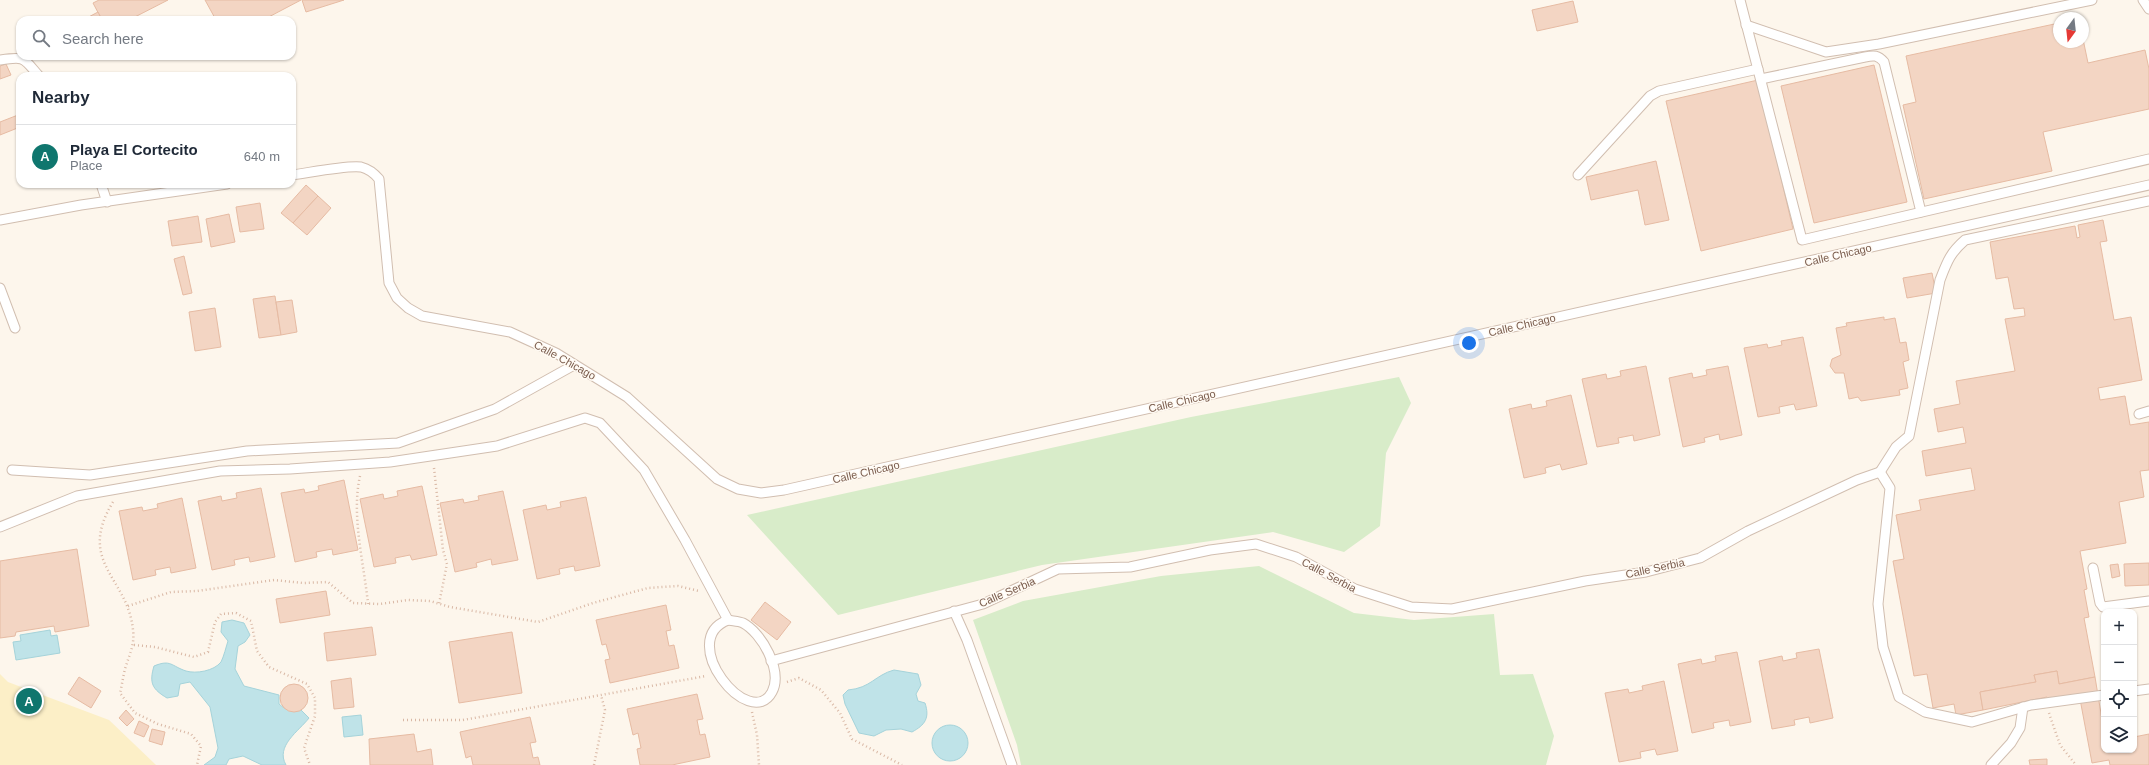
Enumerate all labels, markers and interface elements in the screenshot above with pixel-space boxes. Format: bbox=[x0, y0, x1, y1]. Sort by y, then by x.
north arrow bbox=[2053, 12, 2089, 48]
search box bbox=[16, 16, 296, 60]
icon: search bbox=[30, 27, 52, 49]
text: Search here bbox=[62, 30, 144, 47]
text: Nearby bbox=[32, 88, 90, 107]
text: Playa El Cortecito bbox=[70, 141, 198, 158]
text: A bbox=[40, 149, 50, 164]
text: 640 m bbox=[244, 149, 280, 164]
text: Place bbox=[70, 158, 103, 173]
street label: Calle Chicago bbox=[1803, 241, 1873, 269]
street label: Calle Chicago bbox=[1487, 311, 1557, 339]
your location bbox=[1459, 333, 1479, 353]
street label: Calle Chicago bbox=[532, 338, 598, 382]
street label: Calle Chicago bbox=[1147, 387, 1217, 415]
street label: Calle Chicago bbox=[831, 458, 901, 486]
street label: Calle Serbia bbox=[1300, 556, 1359, 595]
street label: Calle Serbia bbox=[1624, 556, 1686, 580]
street label: Calle Serbia bbox=[977, 574, 1038, 609]
map controls bbox=[2101, 609, 2137, 753]
button: + bbox=[2101, 609, 2137, 645]
button: − bbox=[2101, 645, 2137, 681]
button: locate bbox=[2101, 681, 2137, 717]
pin: A bbox=[16, 686, 42, 716]
button: layers bbox=[2101, 717, 2137, 753]

